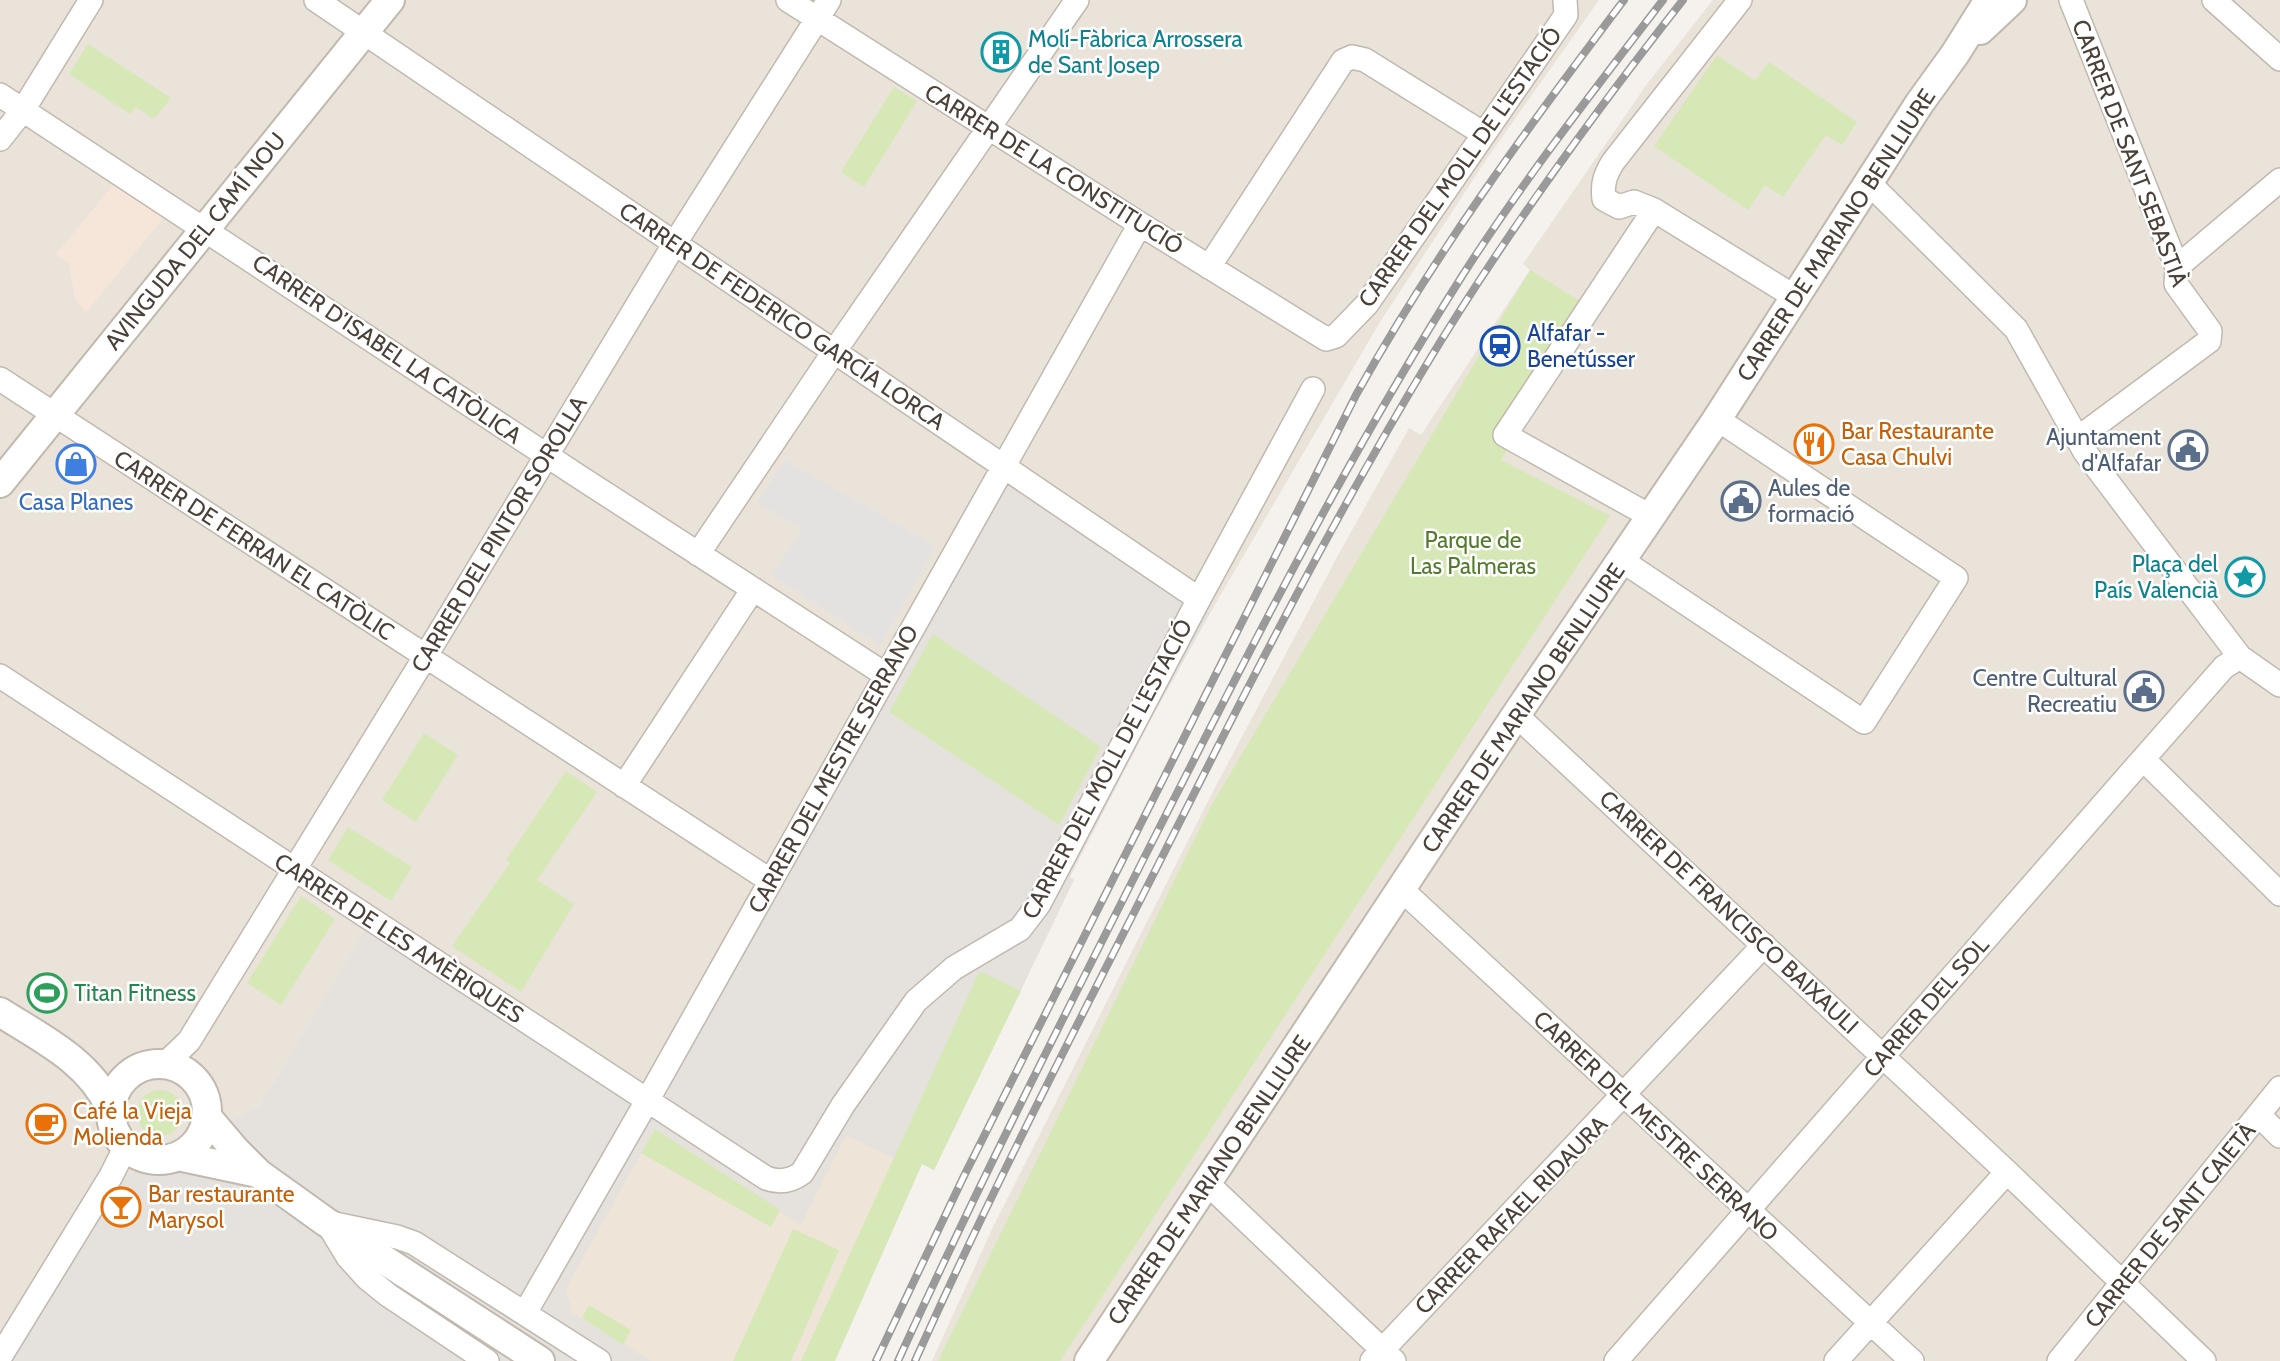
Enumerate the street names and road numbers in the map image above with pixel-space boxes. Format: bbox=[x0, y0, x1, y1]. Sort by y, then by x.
street label: CARRER DE SANT SEBASTIÀ bbox=[2066, 15, 2195, 290]
street label: CARRER DEL MOLL DE L'ESTACIÓ bbox=[1352, 22, 1568, 312]
street label: CARRER DE LA CONSTITUCIÓ bbox=[920, 78, 1188, 260]
street label: CARRER DE MARIANO BENLLIURE bbox=[1731, 83, 1941, 387]
street label: AVINGUDA DEL CAMÍ NOU bbox=[98, 126, 291, 355]
street label: CARRER DE FEDERICO GARCÍA LORCA bbox=[614, 195, 951, 436]
street label: CARRER D’ISABEL LA CATÒLICA bbox=[247, 248, 527, 450]
street label: CARRER DEL PINTOR SOROLLA bbox=[405, 391, 593, 677]
street label: CARRER DE FERRAN EL CATÒLIC bbox=[109, 444, 399, 646]
street label: CARRER DE MARIANO BENLLIURE bbox=[1415, 558, 1631, 858]
street label: CARRER DEL MOLL DE L'ESTACIÓ bbox=[1016, 614, 1198, 924]
street label: CARRER DEL MESTRE SERRANO bbox=[742, 620, 924, 918]
street label: CARRER DE FRANCISCO BAIXAULI bbox=[1594, 784, 1864, 1040]
street label: CARRER DE LES AMÈRIQUES bbox=[269, 846, 529, 1029]
street label: CARRER DEL SOL bbox=[1857, 931, 1995, 1083]
street label: CARRER DEL MESTRE SERRANO bbox=[1528, 1005, 1784, 1247]
street label: CARRER DE MARIANO BENLLIURE bbox=[1101, 1030, 1317, 1330]
street label: CARRER RAFAEL RIDAURA bbox=[1409, 1110, 1613, 1320]
street label: CARRER DE SANT CAIETÀ bbox=[2078, 1116, 2261, 1333]

